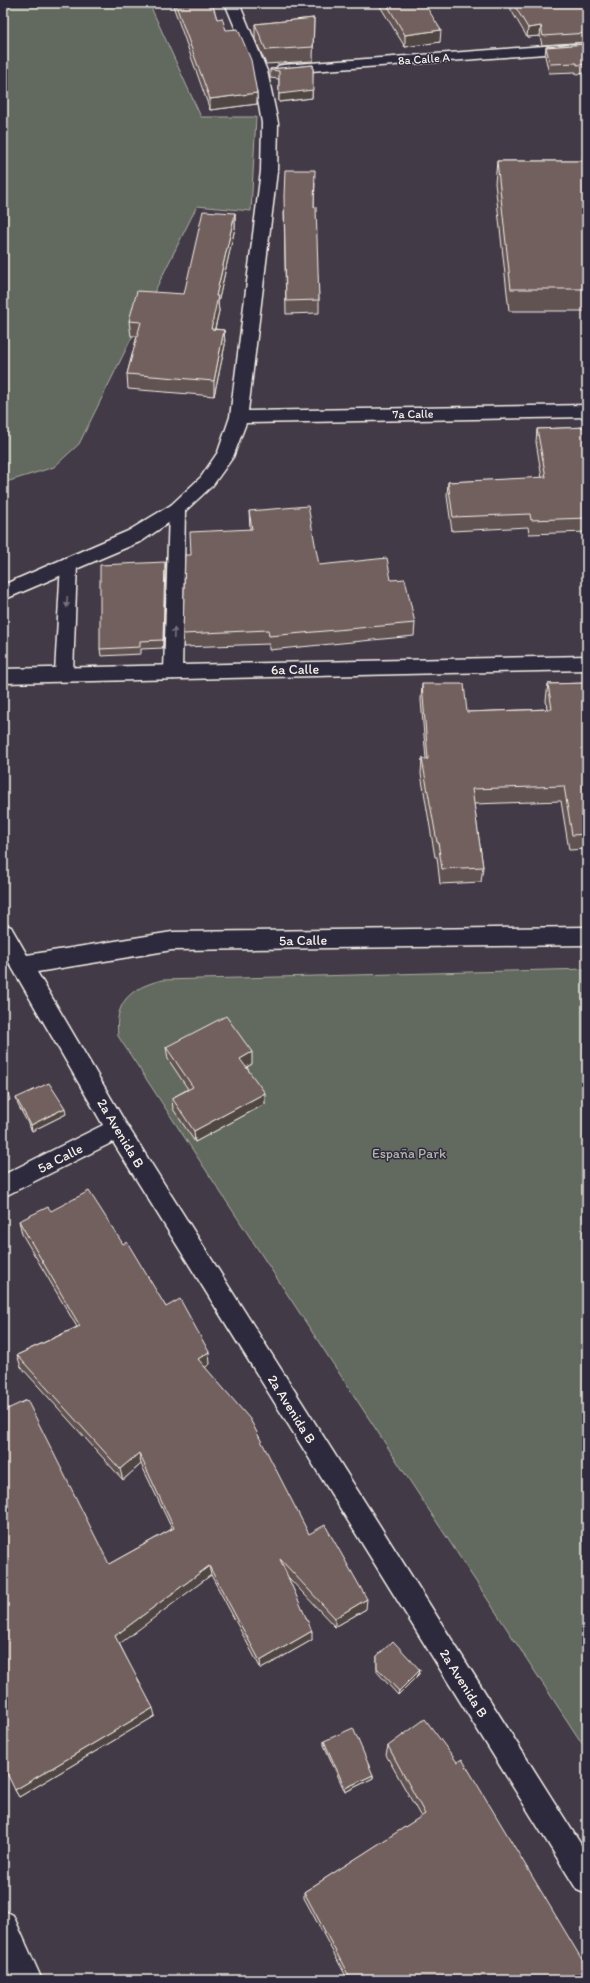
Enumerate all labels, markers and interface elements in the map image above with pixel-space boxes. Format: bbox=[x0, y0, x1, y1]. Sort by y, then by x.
street label: 8a Calle A bbox=[398, 50, 451, 68]
street label: 7a Calle bbox=[392, 407, 434, 421]
one-way arrow bbox=[64, 596, 70, 609]
one-way arrow bbox=[171, 626, 177, 639]
street label: 6a Calle bbox=[271, 661, 320, 678]
street label: 5a Calle bbox=[279, 932, 328, 949]
street label: 2a Avenida B bbox=[93, 1096, 148, 1171]
street label: 5a Calle bbox=[35, 1140, 86, 1177]
park label: España Park bbox=[372, 1145, 446, 1162]
street label: 2a Avenida B bbox=[264, 1372, 319, 1447]
street label: 2a Avenida B bbox=[436, 1646, 491, 1721]

